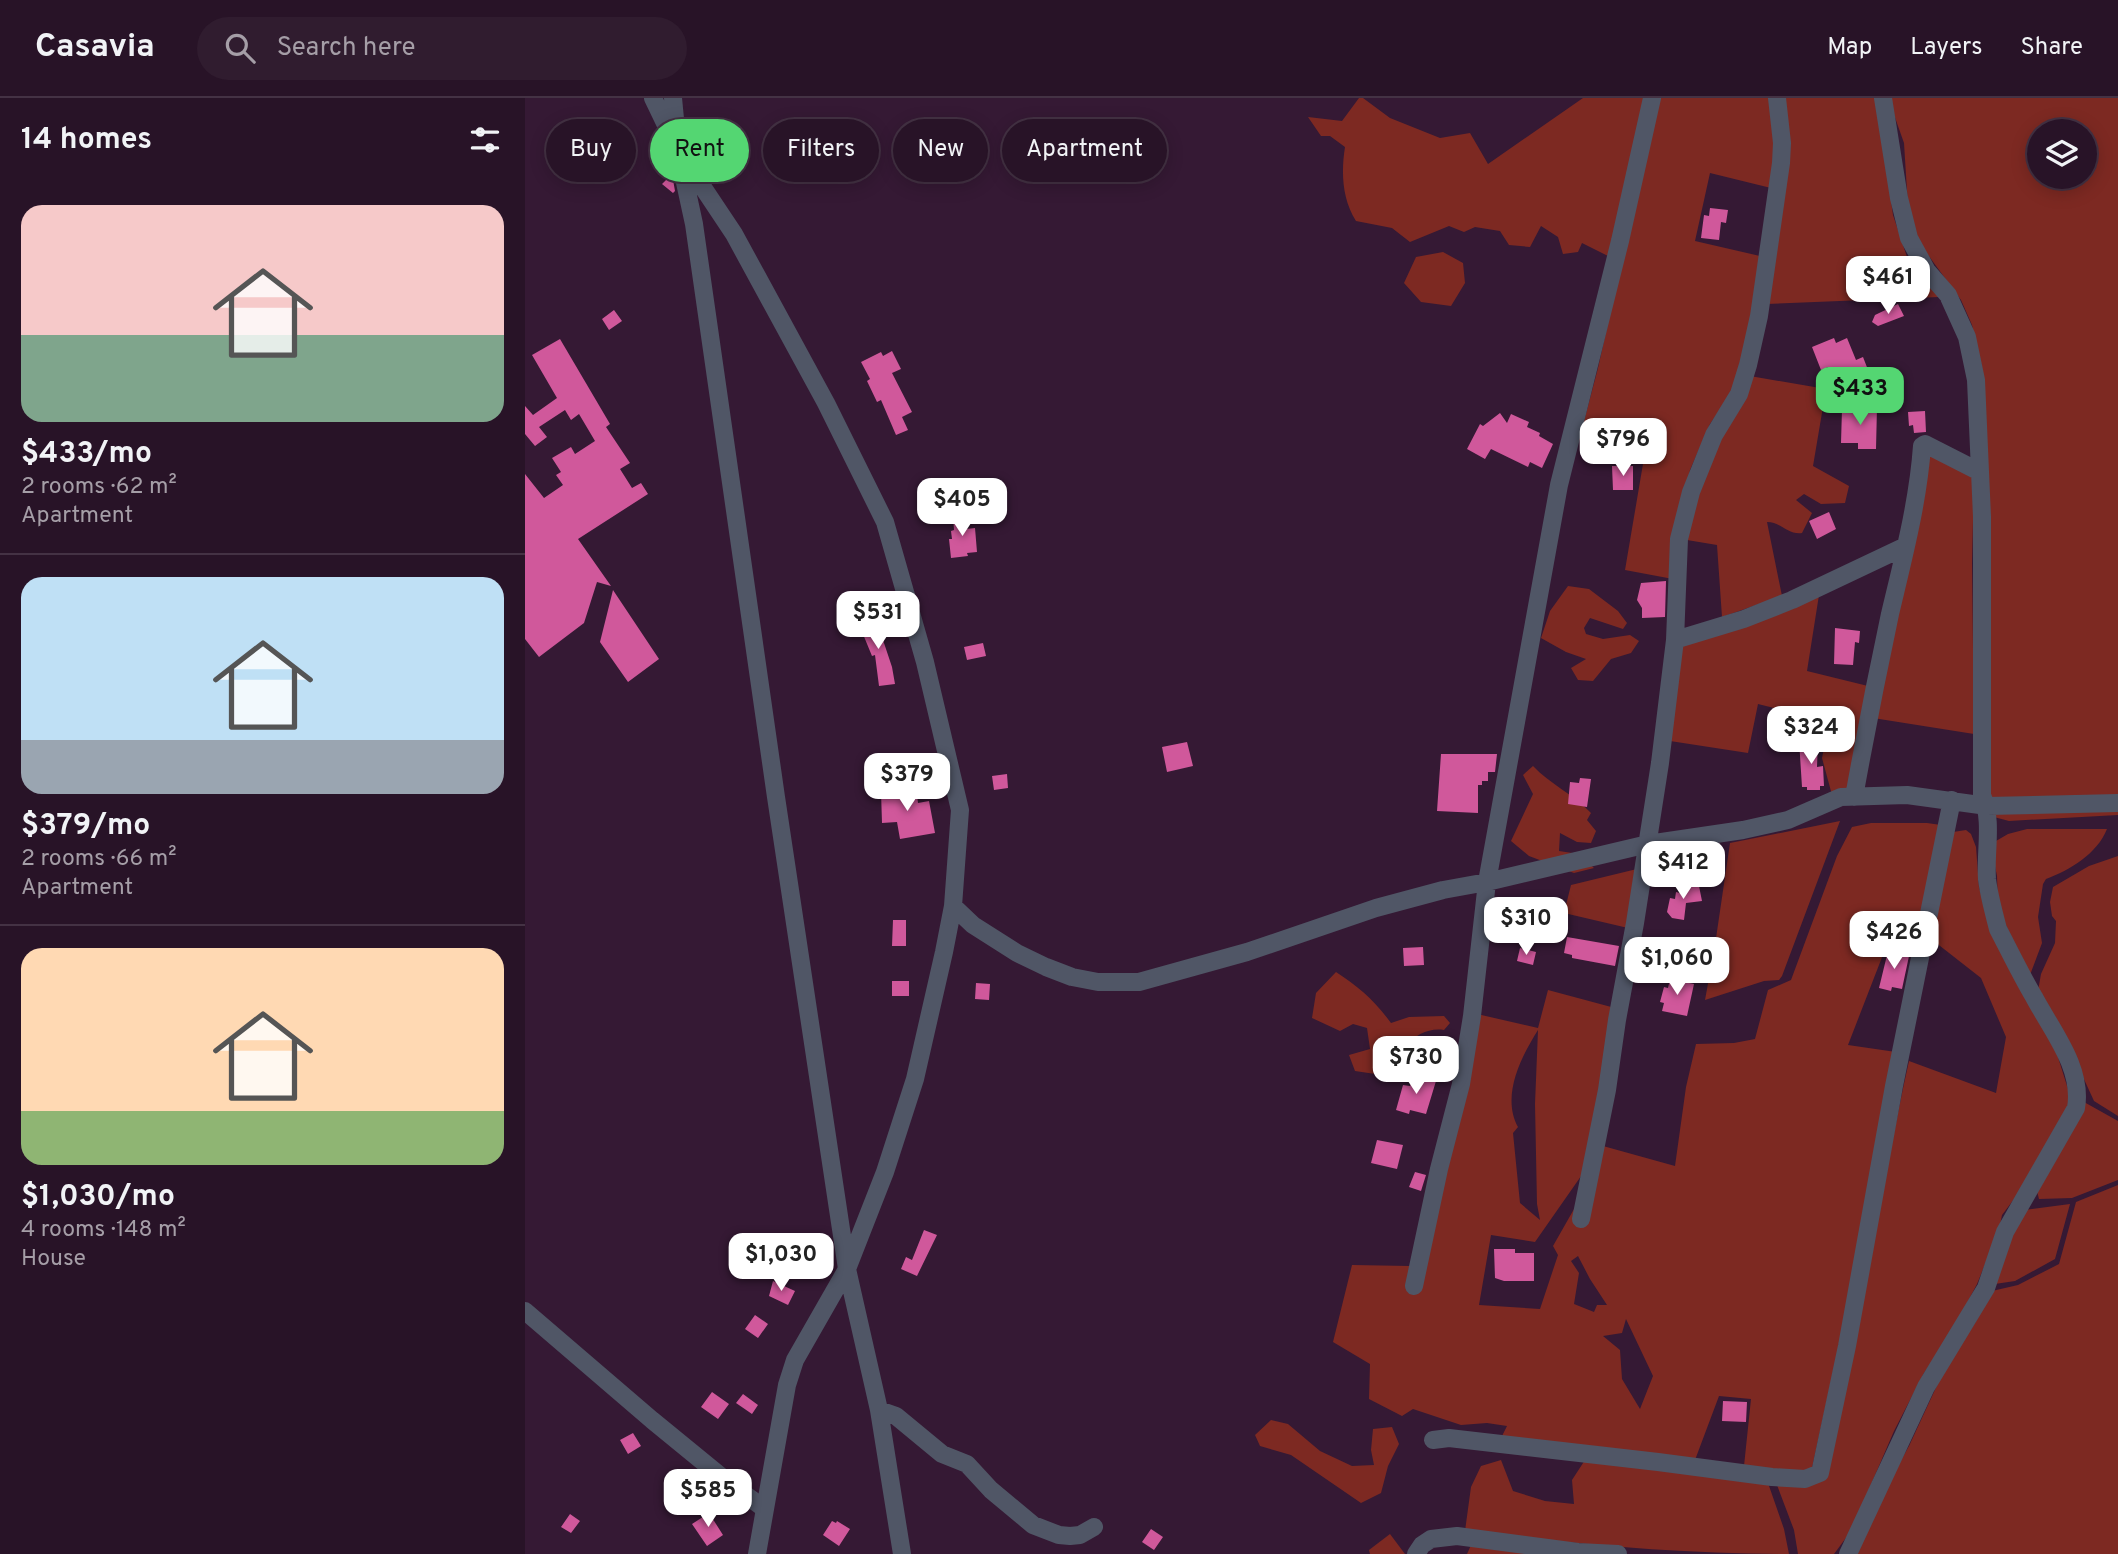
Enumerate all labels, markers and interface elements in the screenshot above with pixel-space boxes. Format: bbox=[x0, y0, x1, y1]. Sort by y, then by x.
search box bbox=[197, 17, 687, 80]
text: Casavia bbox=[35, 27, 155, 69]
icon: search bbox=[221, 29, 259, 67]
text: Search here bbox=[277, 32, 416, 65]
text: Map bbox=[1827, 33, 1872, 63]
text: Layers bbox=[1910, 33, 1982, 63]
text: Share bbox=[2020, 33, 2083, 63]
chip: Buy bbox=[546, 119, 636, 182]
chip: Rent bbox=[650, 119, 749, 182]
chip: Filters bbox=[763, 119, 879, 182]
chip: New bbox=[893, 119, 988, 182]
chip: Apartment bbox=[1002, 119, 1167, 182]
map controls bbox=[2027, 119, 2097, 189]
button: layers bbox=[2027, 119, 2097, 189]
icon: filters bbox=[466, 121, 504, 159]
text: 14 homes bbox=[21, 122, 152, 159]
icon: home bbox=[200, 250, 326, 376]
pin: $461 bbox=[1847, 256, 1929, 316]
text: $461 bbox=[1862, 264, 1914, 293]
pin: $433 bbox=[1819, 368, 1901, 427]
text: $433 bbox=[1832, 375, 1888, 404]
pin: $796 bbox=[1582, 418, 1664, 478]
text: $796 bbox=[1596, 426, 1650, 455]
text: $433/mo bbox=[21, 436, 152, 473]
text: 2 rooms · 62 m² bbox=[21, 473, 177, 502]
pin: $405 bbox=[921, 478, 1003, 538]
text: $405 bbox=[933, 486, 991, 515]
text: Apartment bbox=[21, 502, 133, 531]
pin: $531 bbox=[837, 592, 919, 651]
text: $531 bbox=[853, 599, 903, 628]
icon: home bbox=[200, 622, 326, 748]
pin: $324 bbox=[1770, 706, 1852, 766]
text: $324 bbox=[1783, 714, 1839, 743]
pin: $379 bbox=[866, 754, 948, 813]
text: $379 bbox=[880, 761, 934, 790]
text: $379/mo bbox=[21, 808, 150, 845]
pin: $412 bbox=[1642, 842, 1724, 901]
text: 2 rooms · 66 m² bbox=[21, 845, 177, 874]
text: $412 bbox=[1657, 849, 1709, 878]
text: Apartment bbox=[21, 874, 133, 903]
pin: $310 bbox=[1485, 898, 1567, 957]
text: $310 bbox=[1500, 905, 1552, 934]
pin: $426 bbox=[1853, 912, 1935, 971]
text: $426 bbox=[1866, 919, 1922, 948]
pin: $1,060 bbox=[1620, 937, 1734, 997]
text: $1,060 bbox=[1640, 945, 1714, 974]
icon: home bbox=[200, 993, 326, 1119]
pin: $730 bbox=[1375, 1037, 1457, 1096]
text: $730 bbox=[1389, 1044, 1443, 1073]
text: $1,030/mo bbox=[21, 1179, 175, 1216]
text: 4 rooms · 148 m² bbox=[21, 1216, 186, 1245]
pin: $1,030 bbox=[724, 1234, 838, 1293]
text: $1,030 bbox=[745, 1241, 817, 1270]
text: House bbox=[21, 1245, 86, 1274]
pin: $585 bbox=[667, 1470, 749, 1529]
text: $585 bbox=[680, 1477, 736, 1506]

